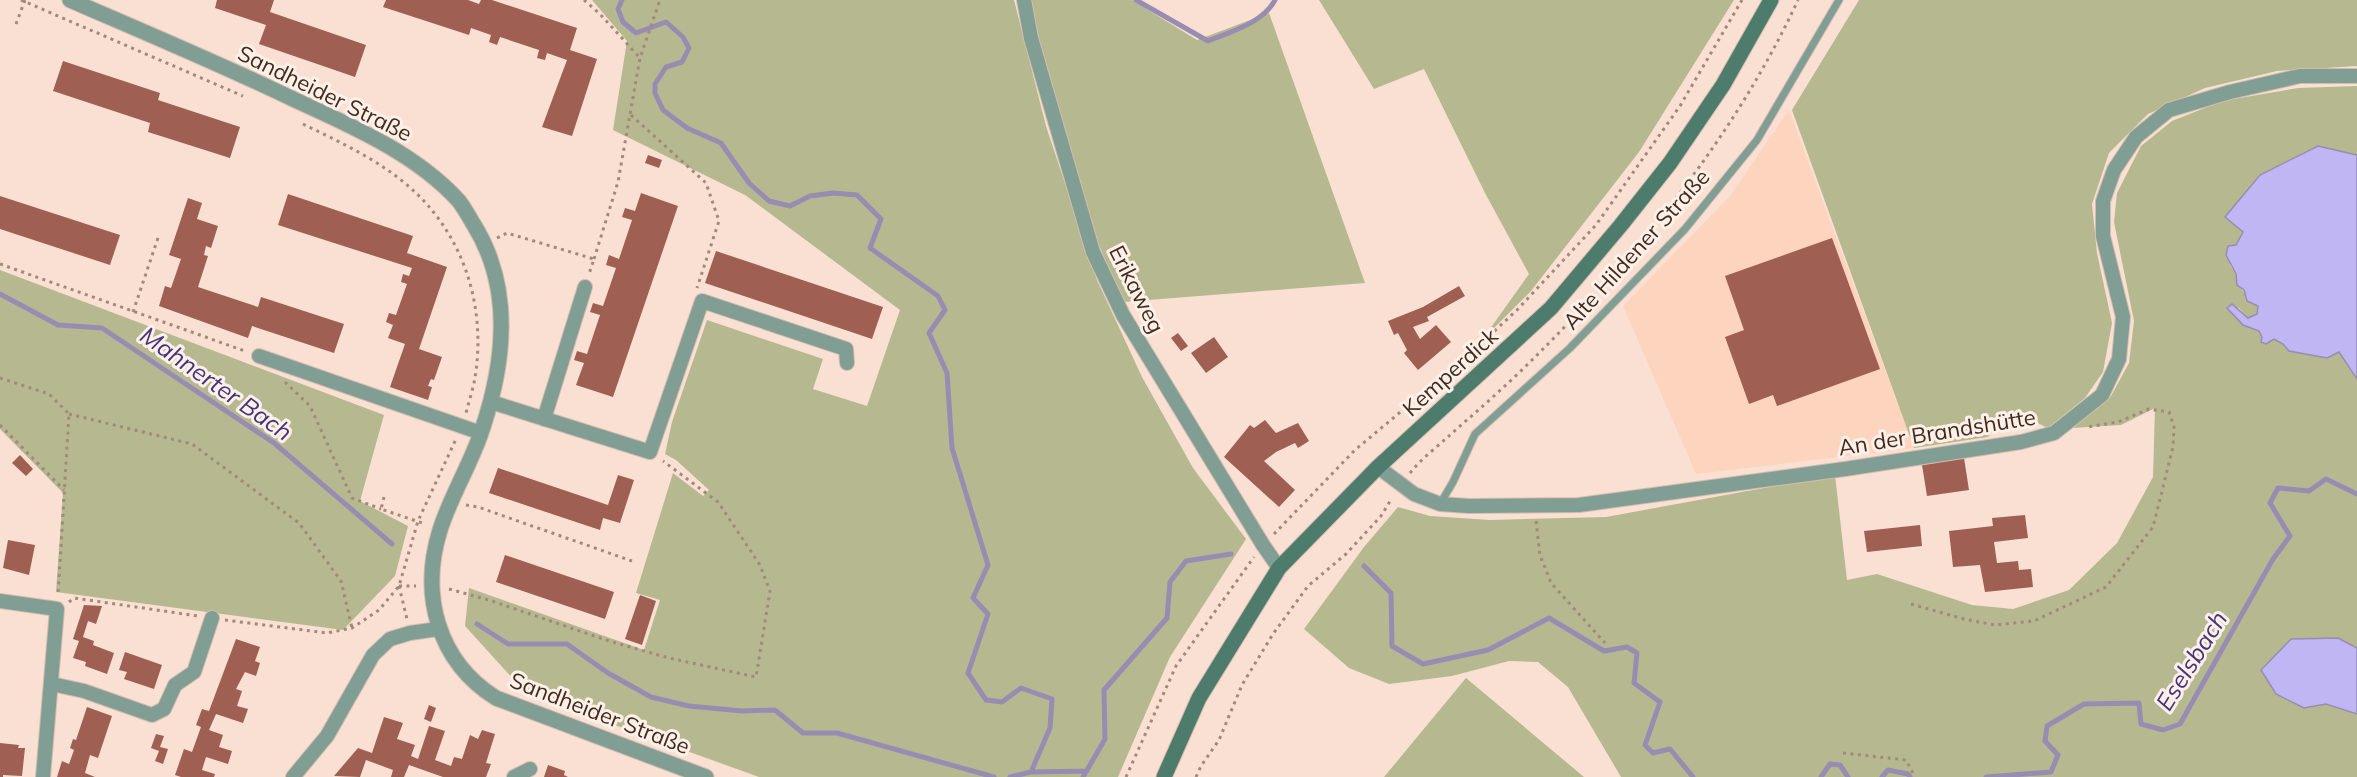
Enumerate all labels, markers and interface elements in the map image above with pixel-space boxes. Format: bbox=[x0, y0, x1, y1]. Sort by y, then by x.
street label: Sandheider Straße bbox=[233, 39, 417, 147]
street label: Alte Hildener Straße bbox=[1557, 163, 1715, 335]
street label: Erikaweg bbox=[1103, 240, 1171, 338]
water label: Mahnerter Bach bbox=[135, 320, 298, 447]
street label: Kemperdick bbox=[1397, 321, 1504, 422]
street label: An der Brandshütte bbox=[1836, 403, 2038, 461]
water label: Eselsbach bbox=[2149, 605, 2233, 716]
street label: Sandheider Straße bbox=[506, 666, 694, 760]

